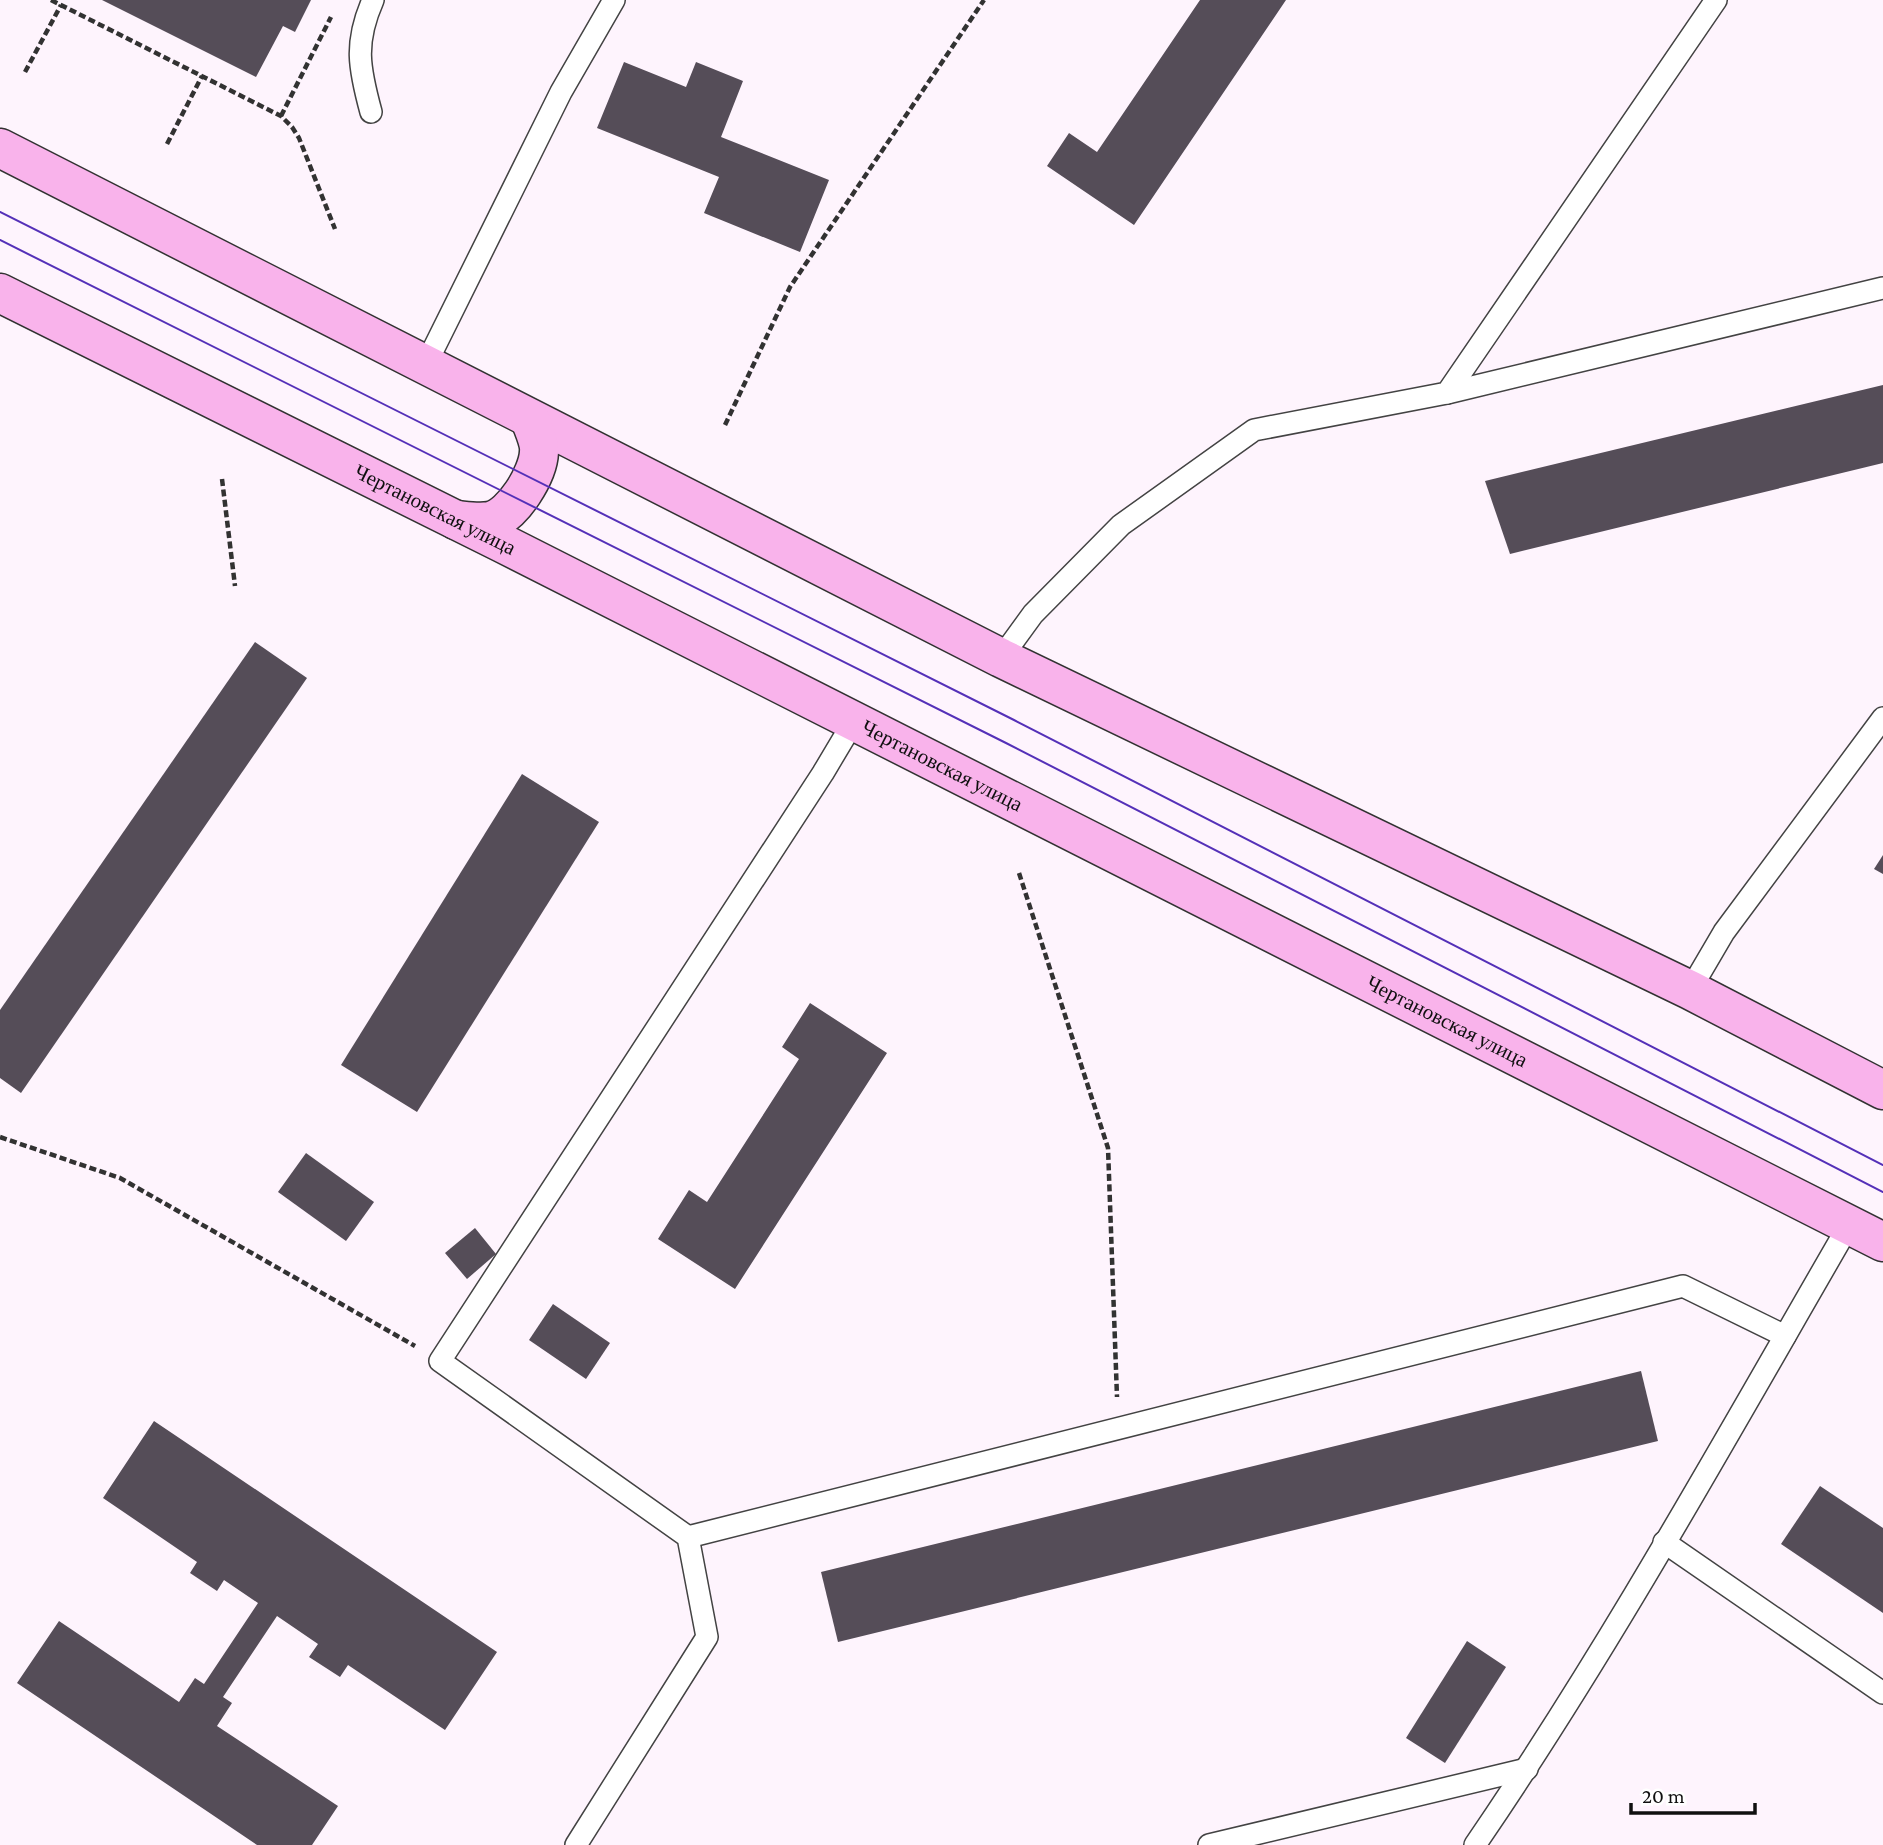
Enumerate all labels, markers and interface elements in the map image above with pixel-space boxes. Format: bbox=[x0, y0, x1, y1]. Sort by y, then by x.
street label: Чертановская улица bbox=[350, 459, 520, 560]
street label: Чертановская улица bbox=[857, 715, 1027, 817]
street label: Чертановская улица bbox=[1362, 971, 1532, 1072]
scale bar bbox=[1631, 1772, 1755, 1816]
text: 20 m bbox=[1642, 1784, 1685, 1808]

